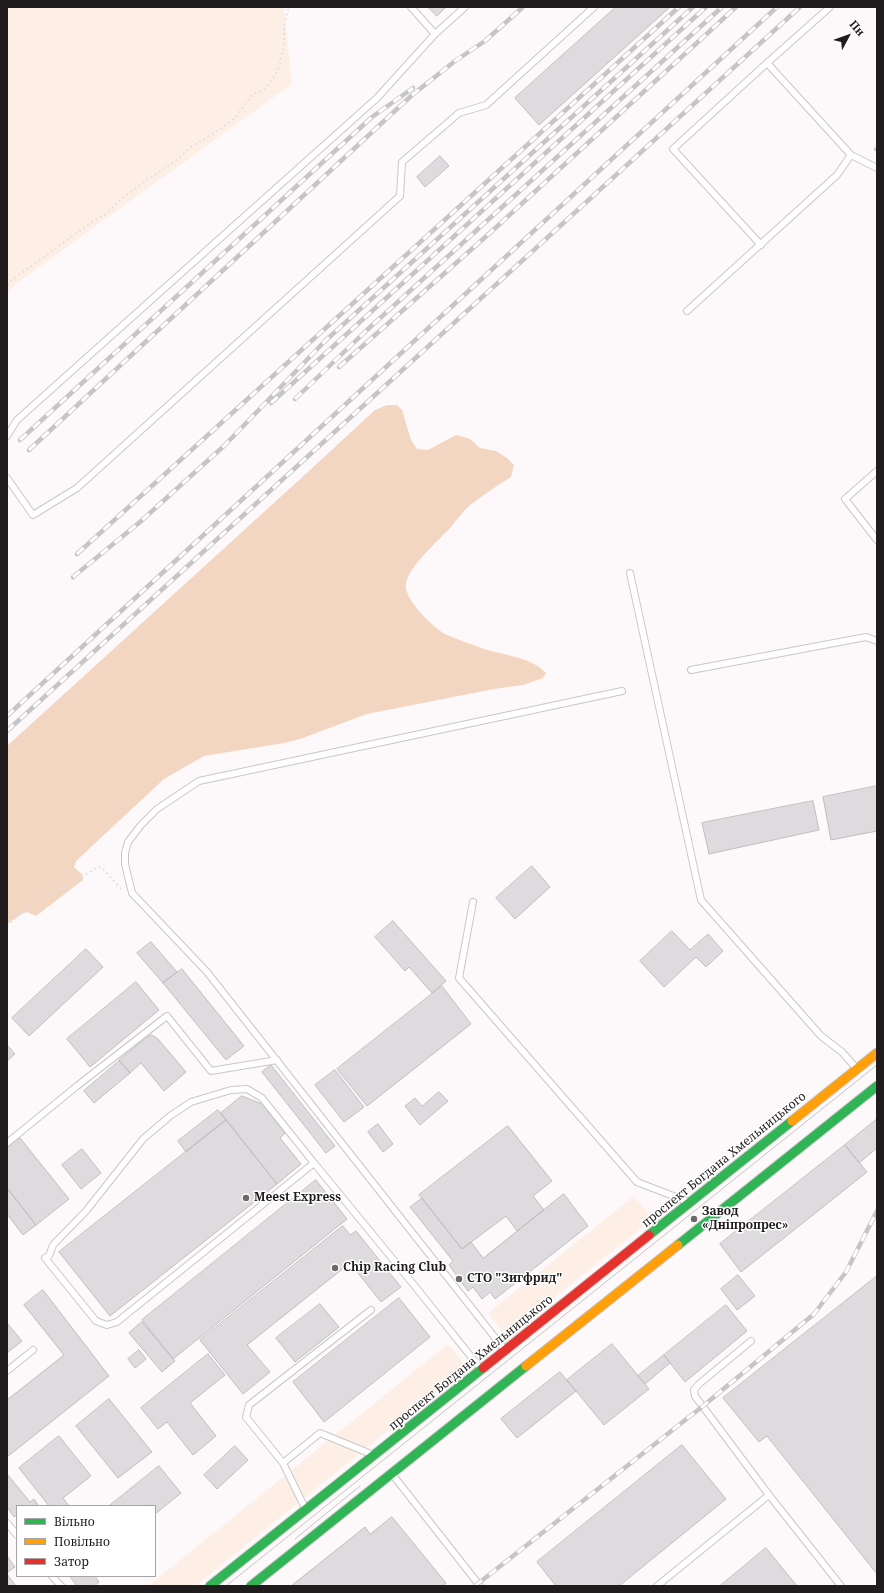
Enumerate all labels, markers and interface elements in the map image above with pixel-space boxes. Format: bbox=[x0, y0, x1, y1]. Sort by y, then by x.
north arrow bbox=[828, 16, 868, 56]
text: Пн bbox=[846, 17, 868, 39]
street label: проспект Богдана Хмельницького bbox=[639, 1089, 809, 1231]
place label: Meest Express bbox=[254, 1191, 341, 1205]
marker: Meest Express bbox=[241, 1193, 251, 1203]
place label: Завод «Дніпропрес» bbox=[702, 1205, 788, 1233]
marker: Завод «Дніпропрес» bbox=[689, 1214, 699, 1224]
place label: Chip Racing Club bbox=[343, 1261, 446, 1275]
marker: Chip Racing Club bbox=[330, 1263, 340, 1273]
place label: СТО "Зигфрид" bbox=[467, 1272, 562, 1286]
marker: СТО "Зигфрид" bbox=[454, 1274, 464, 1284]
street label: проспект Богдана Хмельницького bbox=[386, 1292, 556, 1434]
legend bbox=[16, 1505, 156, 1577]
text: Вільно bbox=[54, 1513, 95, 1530]
text: Повільно bbox=[54, 1533, 110, 1550]
text: Затор bbox=[54, 1553, 89, 1570]

